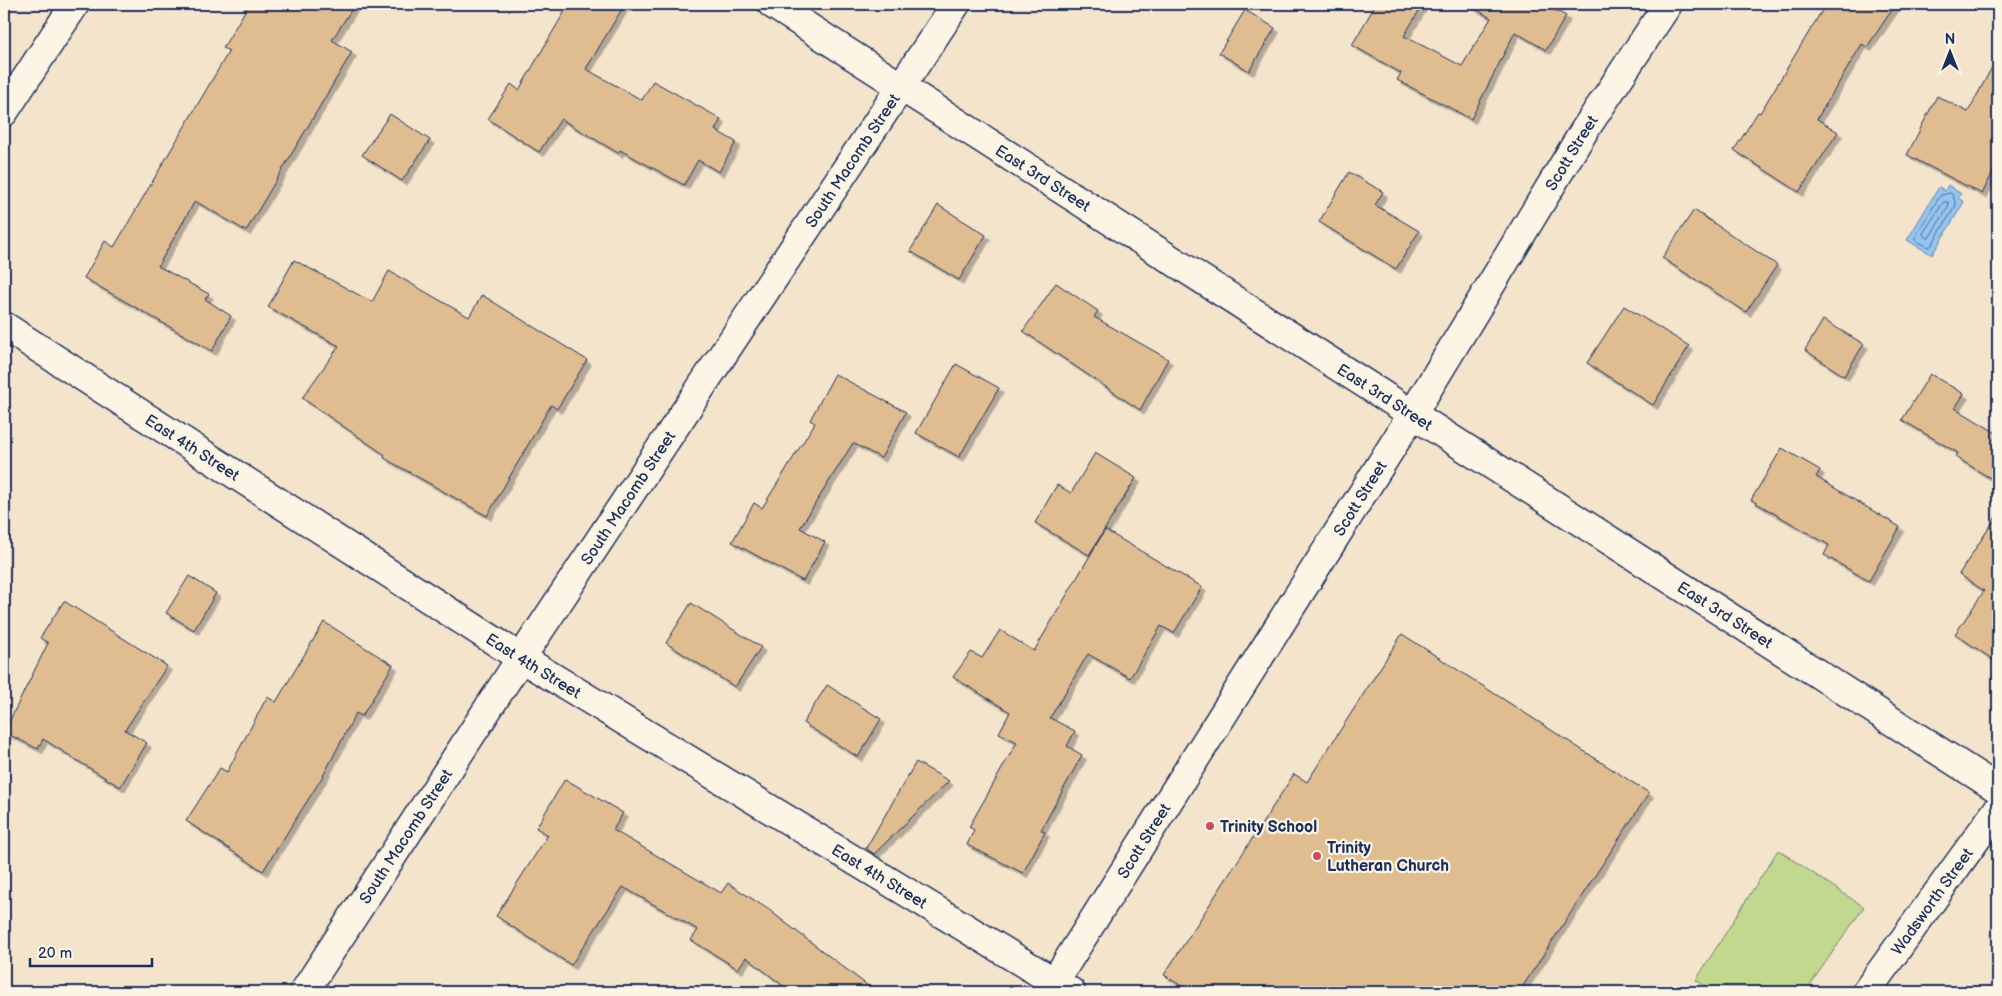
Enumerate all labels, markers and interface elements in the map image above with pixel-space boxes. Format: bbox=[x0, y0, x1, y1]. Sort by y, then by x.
north arrow bbox=[1924, 28, 1974, 78]
text: N bbox=[1945, 31, 1955, 48]
street label: South Macomb Street bbox=[802, 91, 905, 232]
street label: Scott Street bbox=[1542, 112, 1603, 195]
street label: East 3rd Street bbox=[991, 141, 1094, 216]
street label: East 3rd Street bbox=[1333, 360, 1435, 435]
street label: East 4th Street bbox=[141, 411, 242, 486]
street label: South Macomb Street bbox=[578, 428, 680, 569]
street label: Scott Street bbox=[1330, 458, 1392, 540]
street label: East 3rd Street bbox=[1673, 578, 1776, 653]
street label: East 4th Street bbox=[482, 630, 584, 703]
street label: South Macomb Street bbox=[356, 766, 457, 908]
street label: Scott Street bbox=[1114, 800, 1176, 882]
place label: Trinity School bbox=[1220, 818, 1317, 837]
marker: Trinity School bbox=[1204, 820, 1216, 832]
place label: Trinity Lutheran Church bbox=[1327, 839, 1449, 876]
street label: East 4th Street bbox=[828, 841, 930, 913]
street label: Wadsworth Street bbox=[1888, 845, 1978, 959]
marker: Trinity Lutheran Church bbox=[1311, 850, 1323, 862]
scale bar bbox=[30, 936, 152, 968]
text: 20 m bbox=[38, 944, 72, 963]

